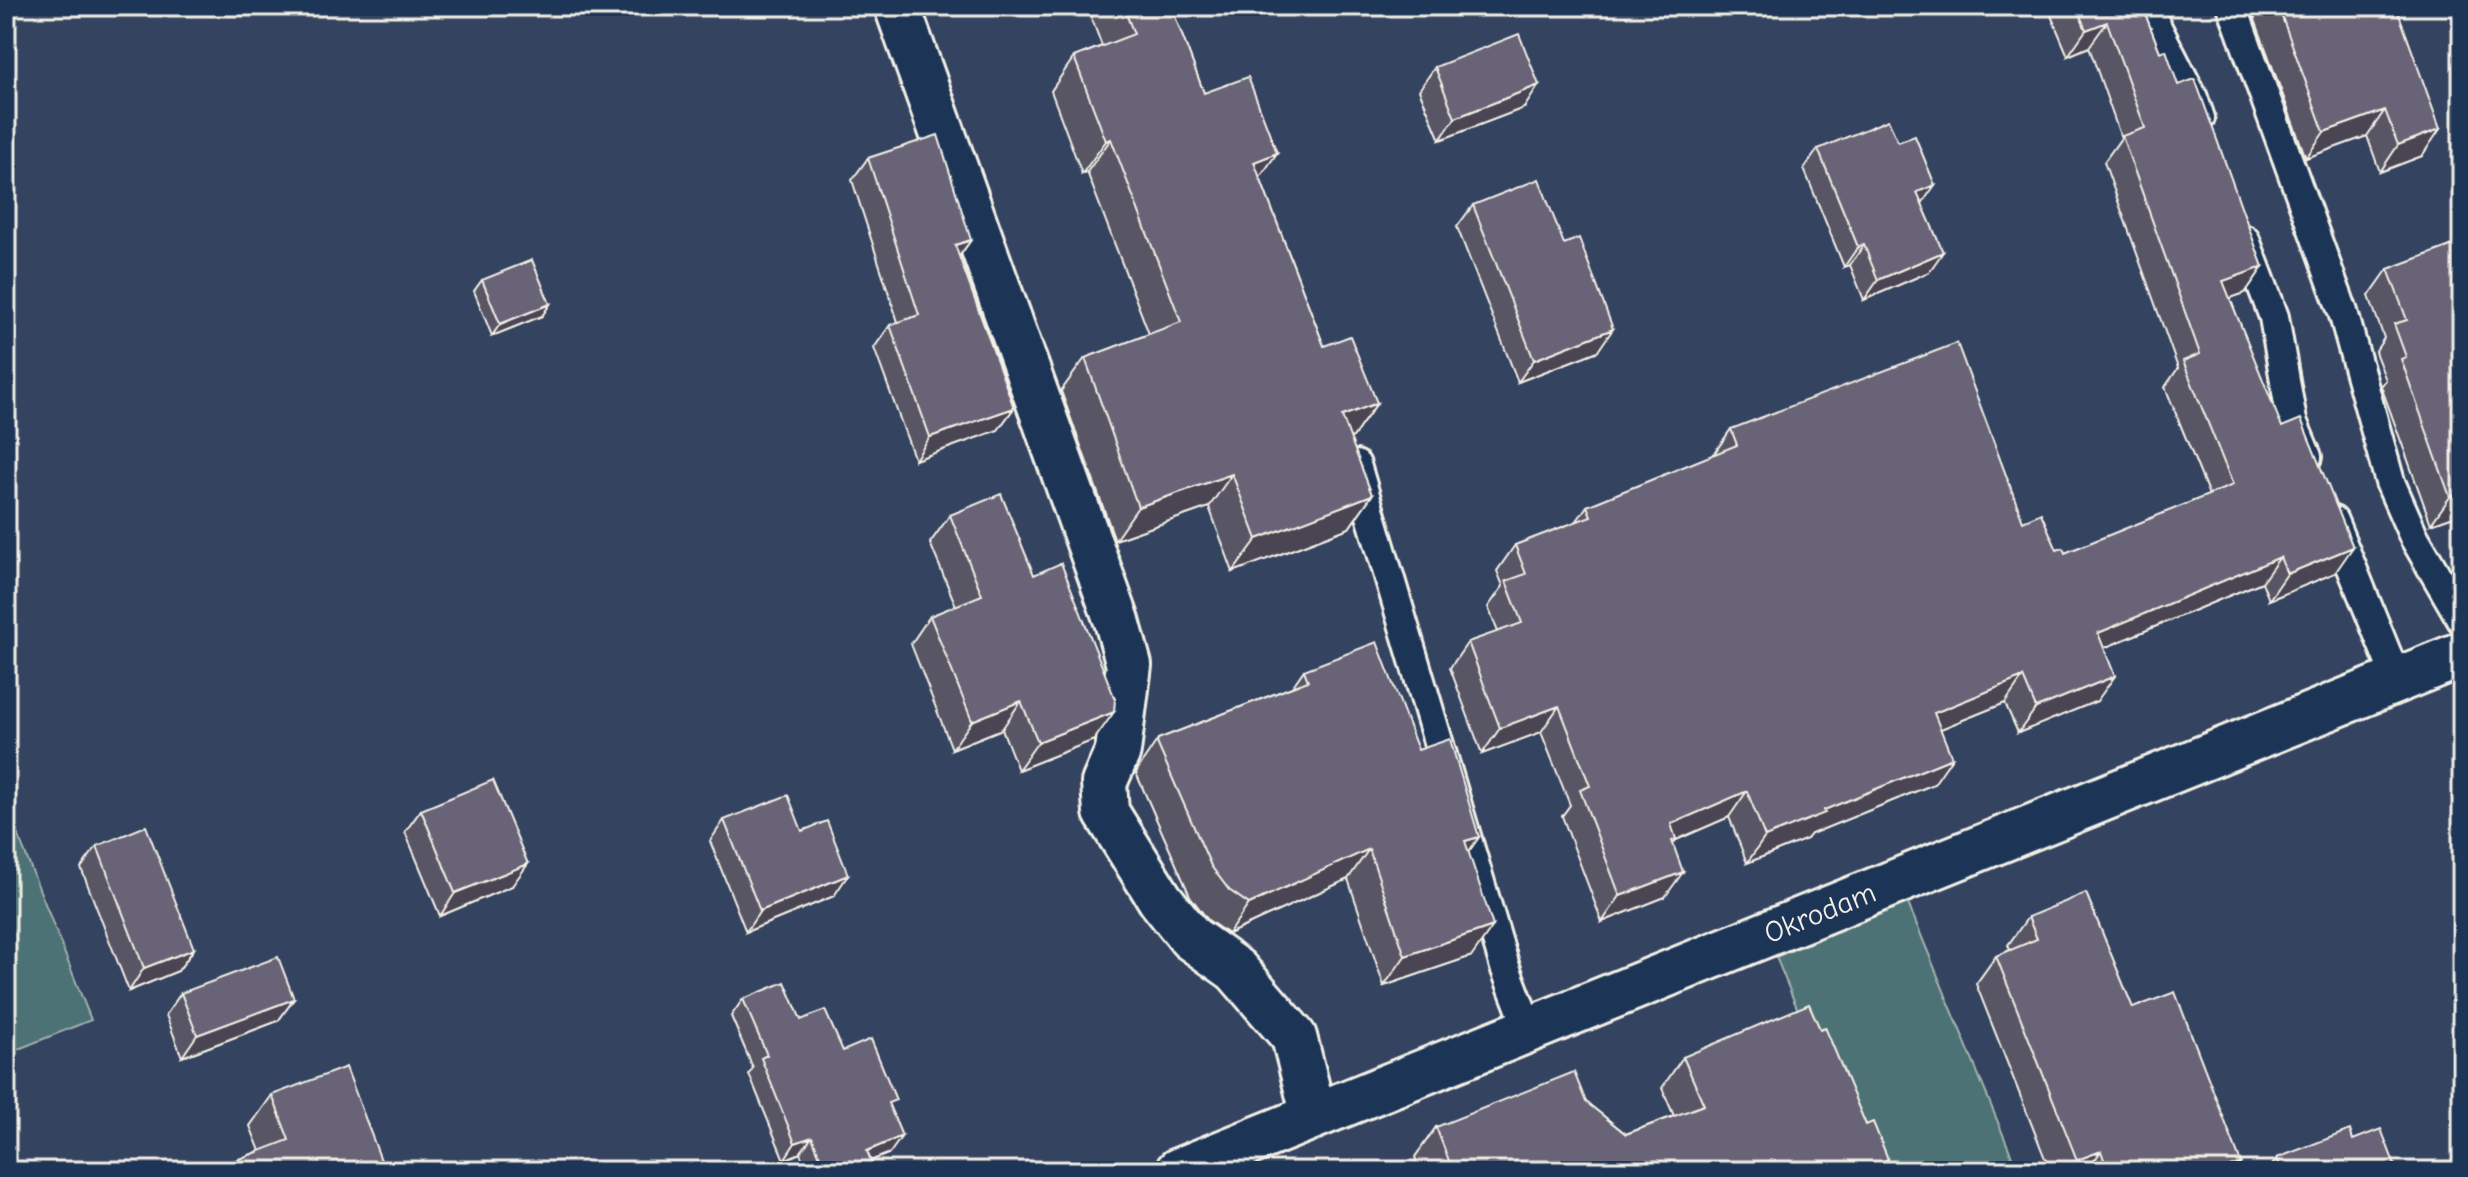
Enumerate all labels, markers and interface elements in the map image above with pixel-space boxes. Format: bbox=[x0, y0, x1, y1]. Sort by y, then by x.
street label: Okrodam bbox=[1759, 875, 1881, 951]

